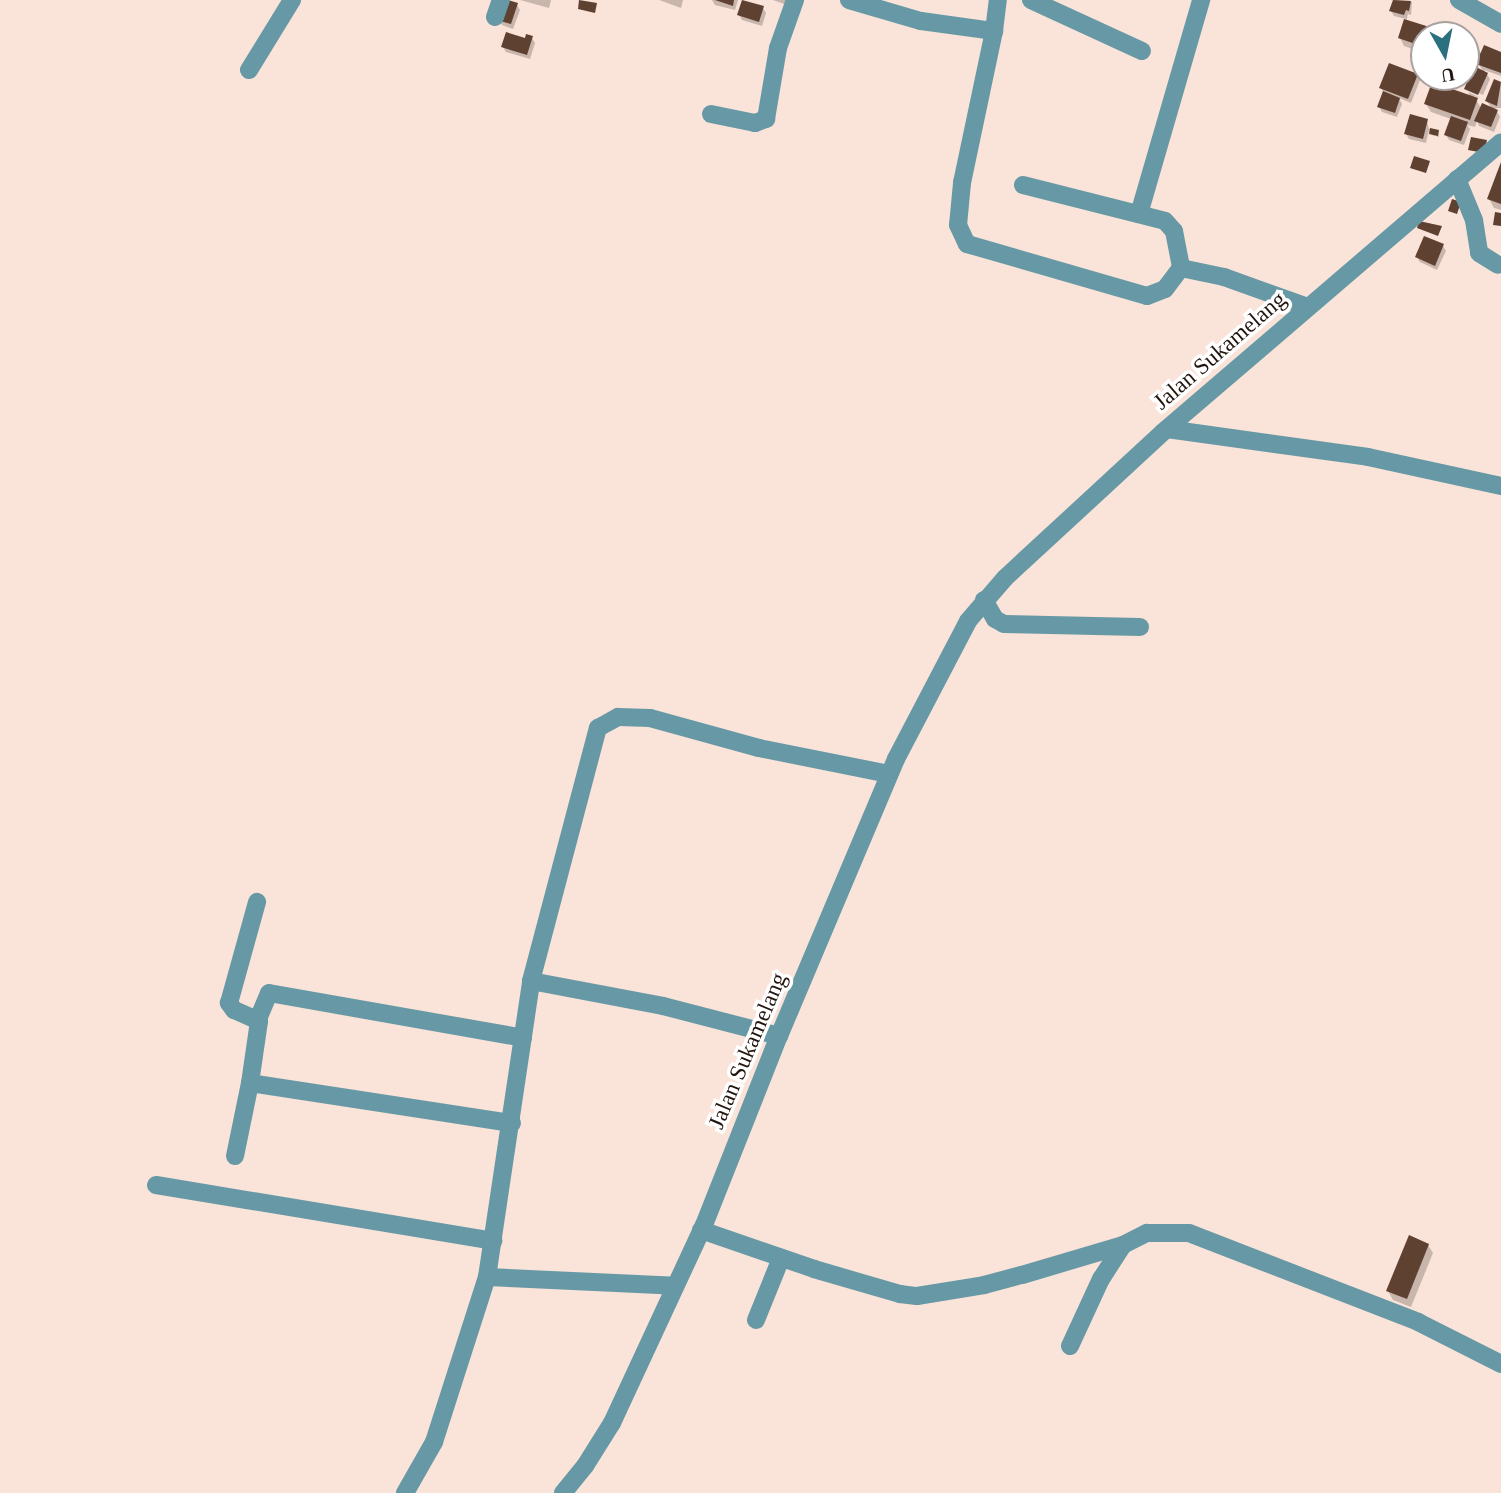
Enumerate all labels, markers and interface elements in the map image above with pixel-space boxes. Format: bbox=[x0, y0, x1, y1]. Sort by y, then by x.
north arrow bbox=[1410, 21, 1480, 91]
text: U bbox=[1440, 64, 1456, 87]
street label: Jalan Sukamelang bbox=[1148, 286, 1292, 416]
street label: Jalan Sukamelang bbox=[703, 969, 793, 1133]

